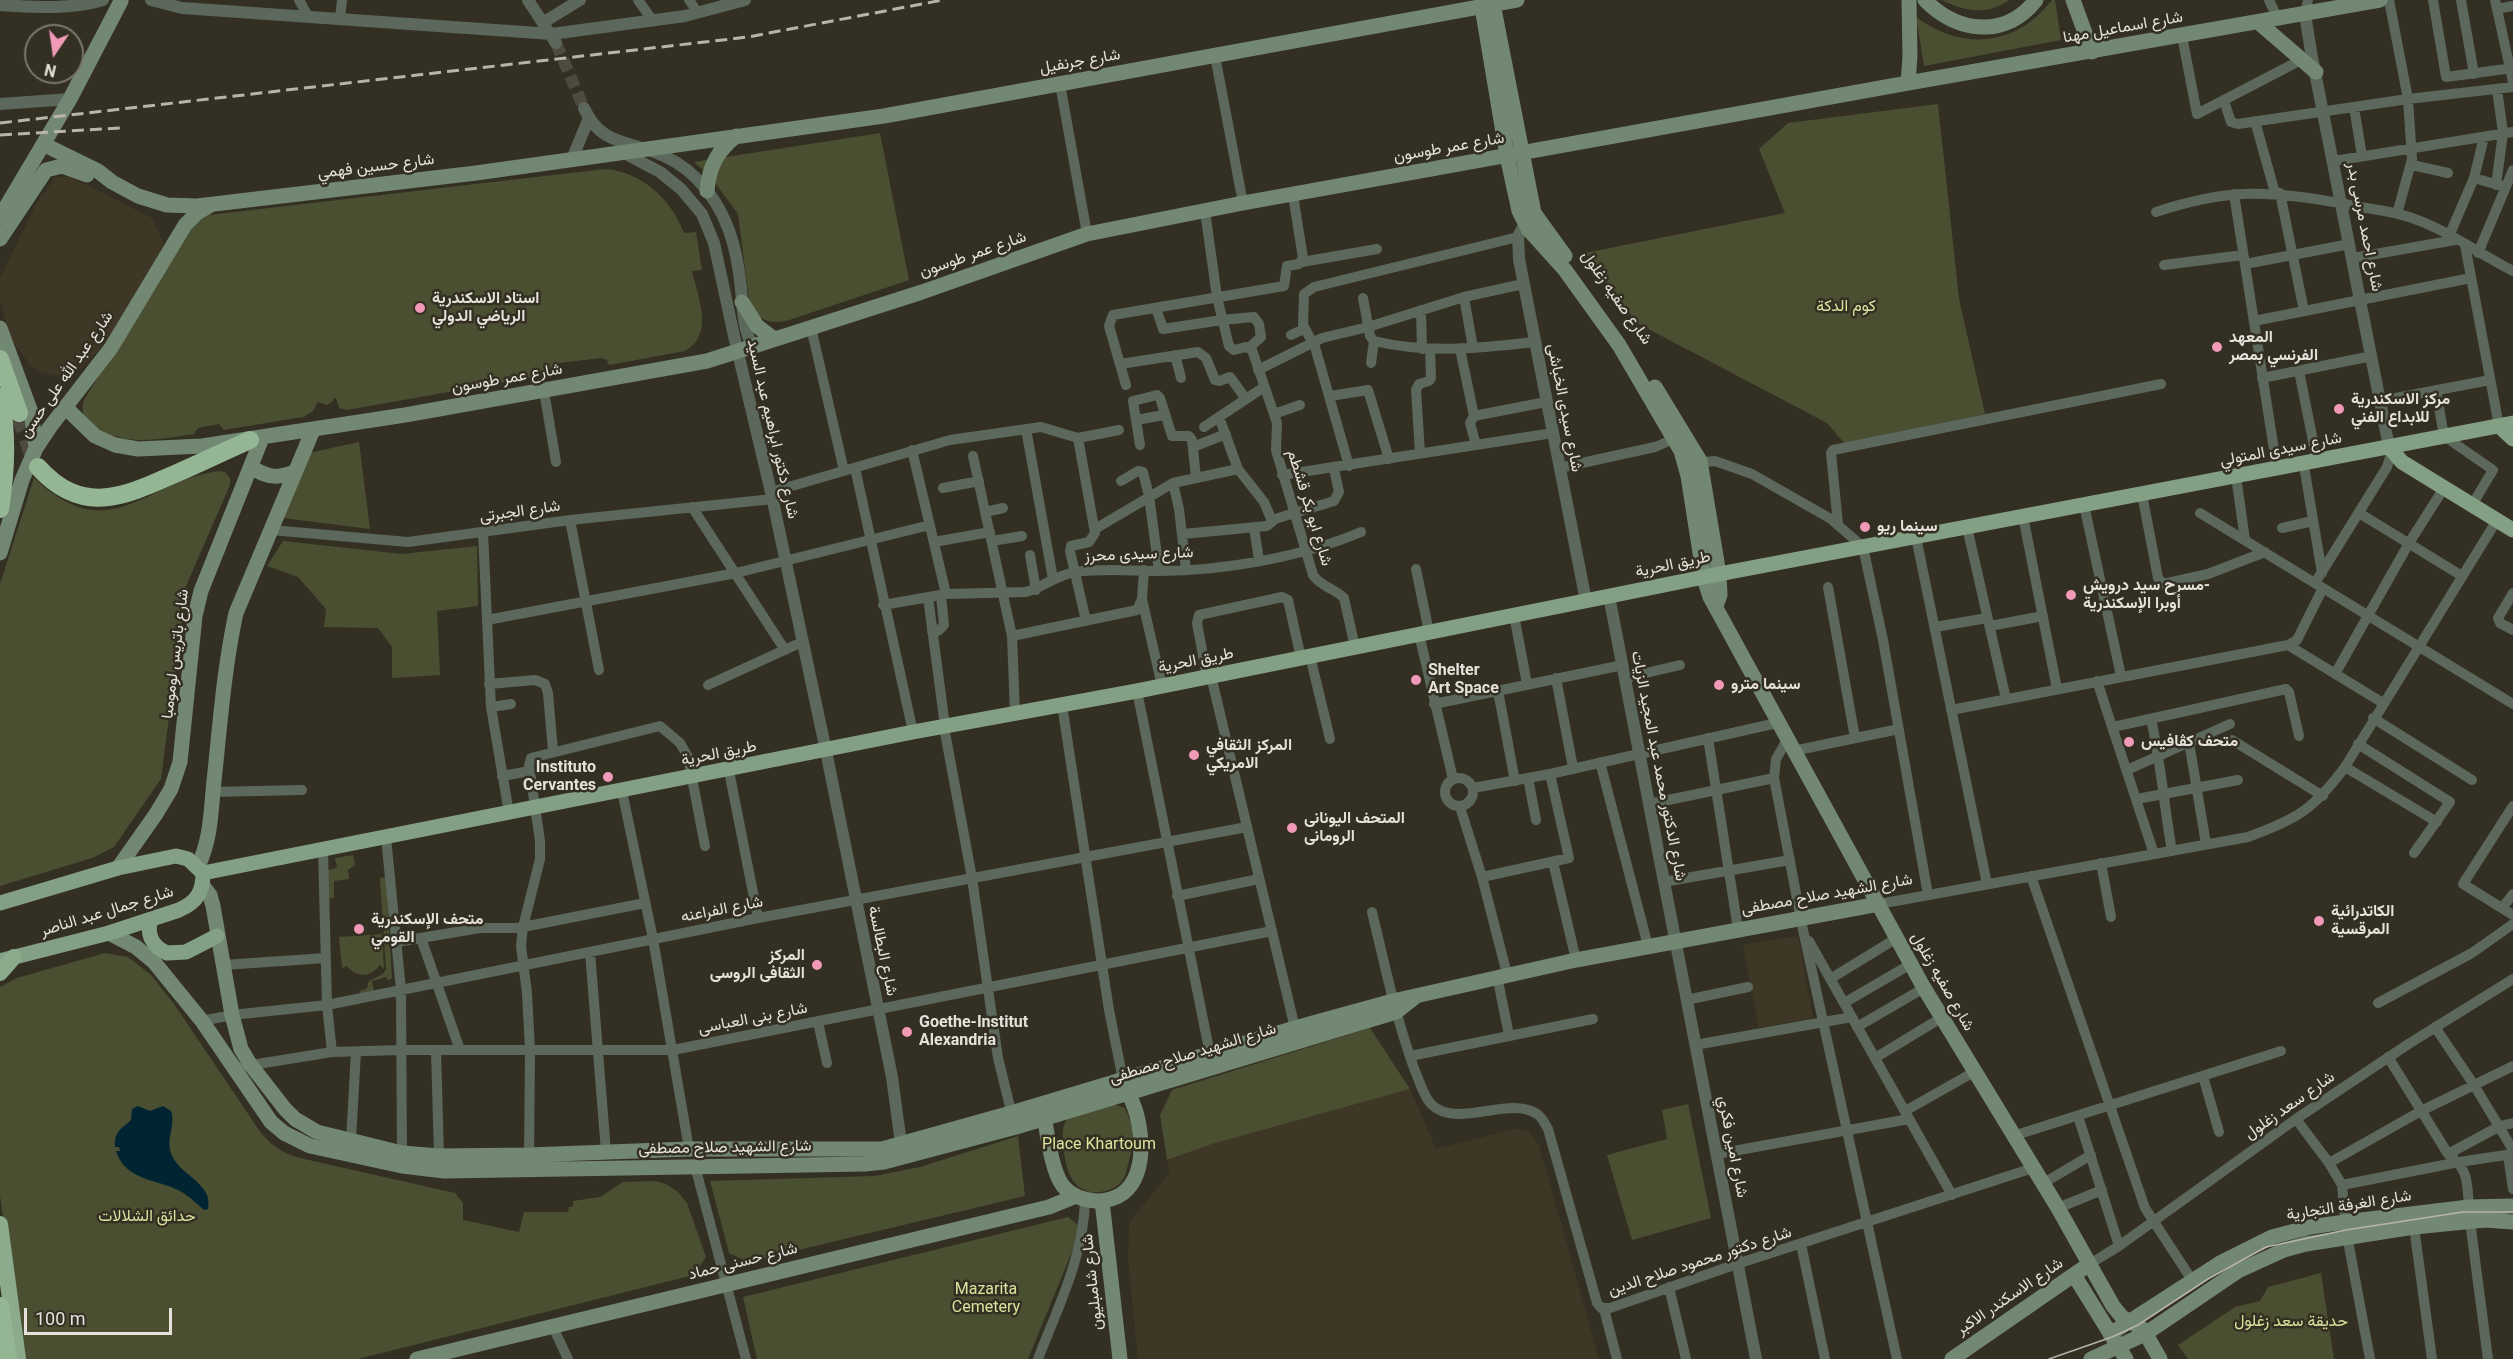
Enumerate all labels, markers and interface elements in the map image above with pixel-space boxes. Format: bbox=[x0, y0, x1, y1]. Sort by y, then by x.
street label: شارع اسماعيل مهنا bbox=[2062, 8, 2184, 48]
north arrow bbox=[24, 24, 84, 84]
street label: شارع جرنفيل bbox=[1038, 45, 1122, 79]
text: N bbox=[43, 60, 58, 81]
street label: شارع عمر طوسون bbox=[1392, 129, 1506, 167]
street label: شارع حسين فهمي bbox=[317, 150, 435, 184]
street label: شارع احمد مرسى بدر bbox=[2342, 161, 2386, 293]
street label: شارع عمر طوسون bbox=[917, 228, 1029, 282]
street label: شارع صفيه زغلول bbox=[1576, 247, 1656, 349]
place label: استاد الاسكندرية الرياضي الدولي bbox=[432, 289, 539, 327]
park label: كوم الدكة bbox=[1816, 297, 1876, 317]
marker: استاد الاسكندرية الرياضي الدولي bbox=[413, 301, 427, 315]
street label: شارع عبد الله على حسن bbox=[16, 308, 118, 442]
place label: المعهد الفرنسي بمصر bbox=[2229, 328, 2318, 366]
street label: شارع دكتور ابراهيم عبد السيد bbox=[742, 337, 802, 521]
marker: المعهد الفرنسي بمصر bbox=[2210, 340, 2224, 354]
street label: شارع سيدى الخباشى bbox=[1542, 342, 1586, 474]
street label: شارع عمر طوسون bbox=[450, 360, 564, 398]
place label: مركز الاسكندرية للابداع الفني bbox=[2351, 390, 2450, 428]
marker: مركز الاسكندرية للابداع الفني bbox=[2332, 402, 2346, 416]
street label: شارع سيدى المتولي bbox=[2218, 429, 2344, 471]
street label: شارع ابو بكر قشطم bbox=[1282, 448, 1336, 568]
street label: شارع الجبرتى bbox=[478, 497, 562, 527]
place label: سينما ريو bbox=[1877, 517, 1938, 537]
marker: سينما ريو bbox=[1858, 520, 1872, 534]
street label: شارع سيدى محرز bbox=[1084, 544, 1194, 566]
street label: طريق الحرية bbox=[1634, 548, 1712, 582]
place label: مسرح سيد درويش- أوبرا الإسكندرية bbox=[2083, 576, 2210, 614]
street label: شارع باتريس لومومبا bbox=[159, 588, 193, 720]
marker: مسرح سيد درويش- أوبرا الإسكندرية bbox=[2064, 588, 2078, 602]
street label: طريق الحرية bbox=[1157, 644, 1235, 678]
street label: شارع الدكتور محمد عبد المجيد الزيات bbox=[1626, 649, 1690, 883]
place label: Shelter Art Space bbox=[1428, 661, 1499, 699]
marker: Shelter Art Space bbox=[1409, 673, 1423, 687]
place label: سينما مترو bbox=[1731, 675, 1800, 695]
marker: سينما مترو bbox=[1712, 678, 1726, 692]
place label: متحف كڤافيس bbox=[2141, 732, 2238, 752]
marker: متحف كڤافيس bbox=[2122, 735, 2136, 749]
place label: المركز الثقافي الامريكي bbox=[1206, 736, 1292, 774]
street label: طريق الحرية bbox=[680, 737, 758, 771]
marker: المركز الثقافي الامريكي bbox=[1187, 748, 1201, 762]
place label: Instituto Cervantes bbox=[523, 758, 596, 796]
marker: Instituto Cervantes bbox=[601, 770, 615, 784]
place label: المتحف اليونانى الرومانى bbox=[1304, 809, 1405, 847]
marker: المتحف اليونانى الرومانى bbox=[1285, 821, 1299, 835]
street label: شارع الشهيد صلاح مصطفى bbox=[1740, 870, 1914, 920]
street label: شارع جمال عبد الناصر bbox=[38, 883, 176, 941]
street label: شارع الفراعنه bbox=[679, 893, 765, 927]
place label: الكاتدرائية المرقسية bbox=[2331, 902, 2394, 940]
street label: شارع البطالسة bbox=[863, 904, 901, 998]
place label: متحف الإسكندرية القومي bbox=[371, 910, 483, 948]
marker: الكاتدرائية المرقسية bbox=[2312, 914, 2326, 928]
marker: متحف الإسكندرية القومي bbox=[352, 922, 366, 936]
street label: شارع صفيه زغلول bbox=[1906, 929, 1978, 1035]
place label: المركز الثقافى الروسى bbox=[710, 946, 805, 984]
marker: المركز الثقافى الروسى bbox=[810, 958, 824, 972]
street label: شارع بنى العباسى bbox=[697, 999, 809, 1039]
place label: Goethe-Institut Alexandria bbox=[919, 1013, 1028, 1051]
street label: شارع الشهيد صلاح مصطفى bbox=[1107, 1019, 1279, 1089]
marker: Goethe-Institut Alexandria bbox=[900, 1025, 914, 1039]
street label: شارع سعد زغلول bbox=[2241, 1068, 2339, 1144]
street label: شارع امين فكري bbox=[1713, 1095, 1751, 1199]
park label: Place Khartoum bbox=[1042, 1135, 1156, 1155]
street label: شارع الشهيد صلاح مصطفى bbox=[638, 1137, 812, 1159]
street label: شارع الغرفة التجارية bbox=[2285, 1187, 2413, 1225]
park label: حدائق الشلالات bbox=[98, 1207, 196, 1227]
street label: شارع دكتور محمود صلاح الدين bbox=[1606, 1223, 1794, 1301]
street label: شارع شامبليون bbox=[1078, 1233, 1108, 1331]
street label: شارع حسنى حماد bbox=[686, 1239, 800, 1285]
street label: شارع الاسكندر الاكبر bbox=[1953, 1254, 2067, 1340]
park label: Mazarita Cemetery bbox=[952, 1280, 1020, 1318]
scale bar bbox=[27, 1296, 176, 1334]
text: 100 m bbox=[35, 1308, 86, 1329]
park label: حديقة سعد زغلول bbox=[2234, 1312, 2348, 1332]

